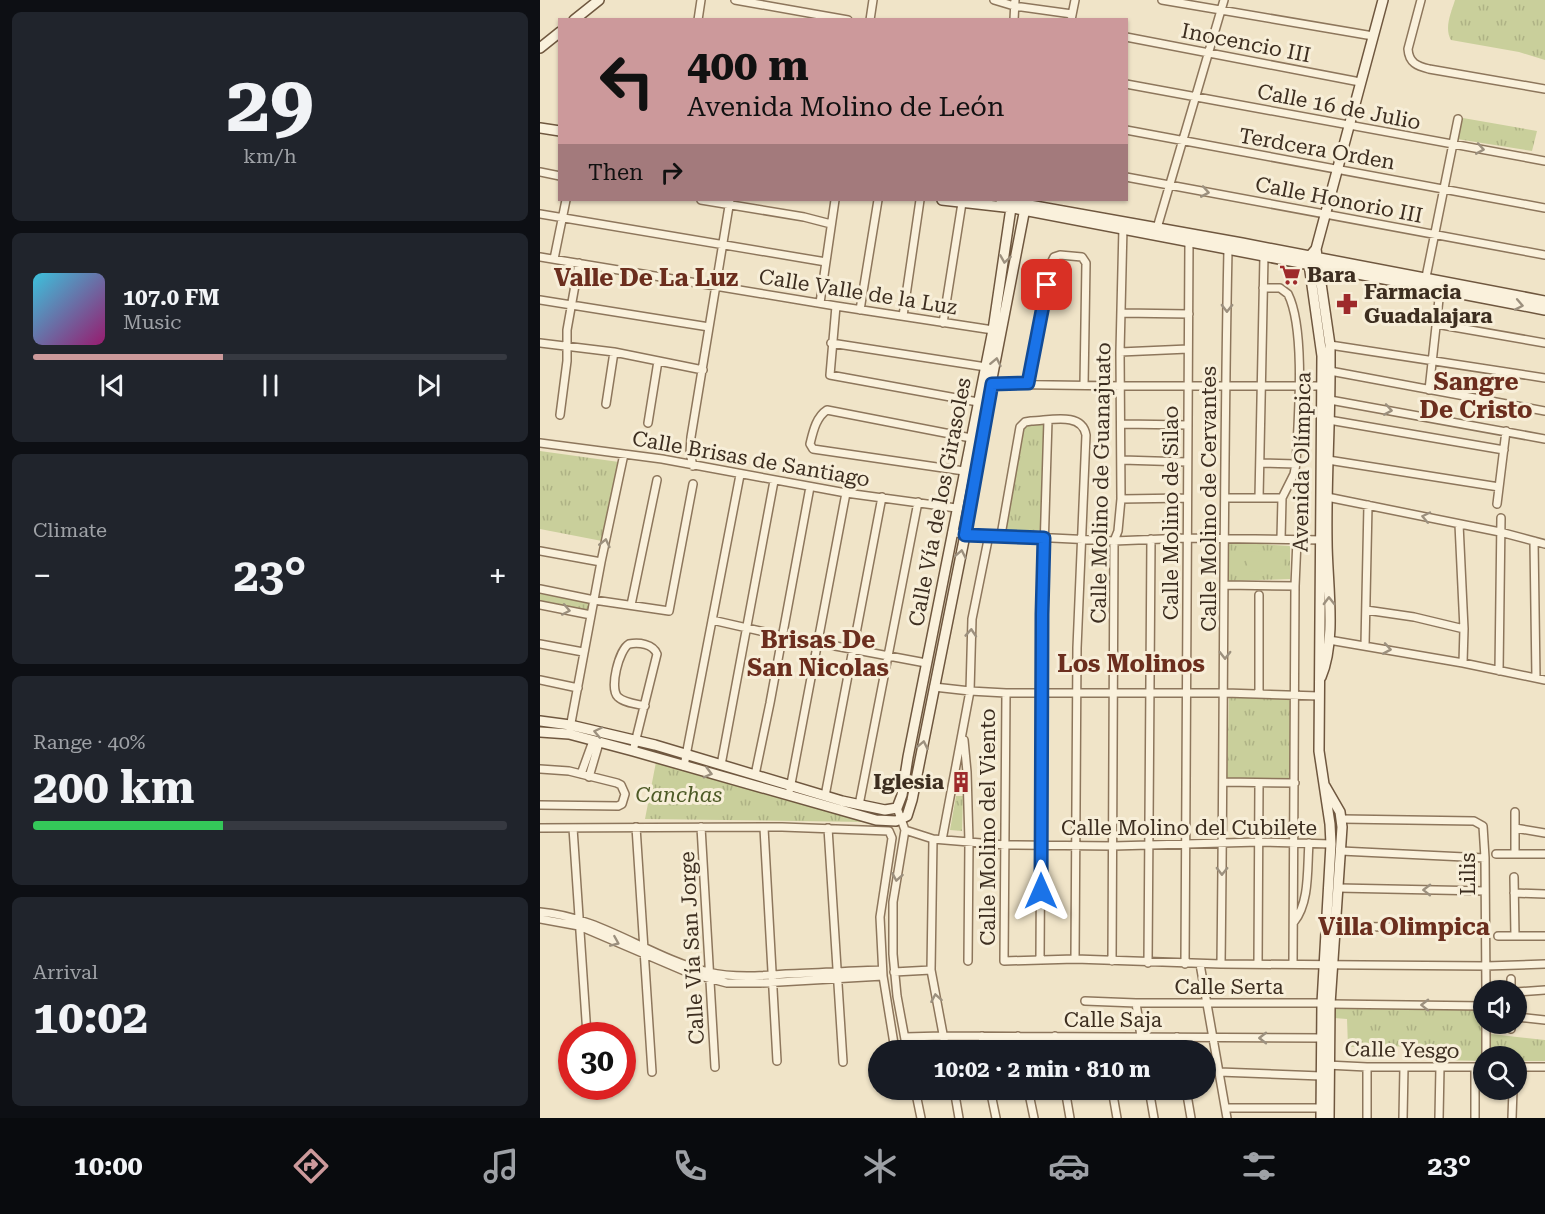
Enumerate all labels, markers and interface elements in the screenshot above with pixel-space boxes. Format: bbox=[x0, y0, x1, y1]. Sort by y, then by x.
street label: Inocencio III bbox=[1179, 19, 1313, 67]
text: 400 m bbox=[687, 41, 809, 90]
icon: left bbox=[588, 42, 666, 120]
text: 29 bbox=[226, 59, 314, 150]
street label: Calle 16 de Julio bbox=[1255, 79, 1423, 135]
text: Avenida Molino de León bbox=[687, 91, 1004, 123]
street label: Terdcera Orden bbox=[1237, 123, 1397, 175]
one-way arrow bbox=[1474, 142, 1484, 155]
text: km/h bbox=[243, 144, 297, 168]
icon: right bbox=[655, 156, 688, 189]
text: Then bbox=[588, 160, 643, 185]
street label: Calle Honorio III bbox=[1253, 172, 1425, 228]
one-way arrow bbox=[1199, 185, 1209, 198]
one-way arrow bbox=[999, 254, 1011, 263]
pin bbox=[1021, 259, 1072, 310]
supermarket icon: Bara bbox=[1278, 263, 1302, 287]
place label: Bara bbox=[1307, 263, 1357, 287]
district label: Valle De La Luz bbox=[554, 264, 738, 292]
street label: Calle Valle de la Luz bbox=[757, 264, 959, 320]
icon: arrive bbox=[1030, 268, 1063, 301]
place label: Farmacia Guadalajara bbox=[1364, 280, 1493, 328]
text: 107.0 FM bbox=[123, 285, 220, 310]
pharmacy icon: Farmacia Guadalajara bbox=[1335, 292, 1359, 316]
one-way arrow bbox=[1514, 298, 1524, 311]
one-way arrow bbox=[1221, 304, 1233, 313]
text: Music bbox=[123, 310, 182, 334]
street label: Calle Molino de Guanajuato bbox=[1087, 342, 1115, 624]
one-way arrow bbox=[989, 358, 1002, 368]
street label: Calle Molino de Cervantes bbox=[1197, 366, 1221, 632]
district label: Sangre De Cristo bbox=[1420, 368, 1532, 424]
icon: previous bbox=[96, 369, 129, 402]
icon: pause bbox=[254, 369, 287, 402]
icon: next bbox=[412, 369, 445, 402]
street label: Avenida Olímpica bbox=[1288, 371, 1316, 552]
street label: Calle Vía de los Girasoles bbox=[904, 376, 976, 628]
one-way arrow bbox=[1382, 403, 1392, 416]
street label: Calle Molino de Silao bbox=[1159, 406, 1183, 620]
street label: Calle Brisas de Santiago bbox=[630, 426, 872, 492]
one-way arrow bbox=[1422, 511, 1432, 524]
text: Climate bbox=[33, 518, 107, 542]
one-way arrow bbox=[598, 538, 611, 548]
text: 23° bbox=[234, 549, 306, 602]
one-way arrow bbox=[954, 549, 967, 559]
text: − bbox=[33, 556, 51, 595]
text: + bbox=[489, 556, 507, 595]
one-way arrow bbox=[1323, 597, 1335, 606]
one-way arrow bbox=[560, 603, 570, 616]
district label: Brisas De San Nicolas bbox=[747, 626, 889, 682]
one-way arrow bbox=[964, 628, 977, 637]
one-way arrow bbox=[1382, 642, 1392, 655]
district label: Los Molinos bbox=[1057, 650, 1205, 678]
one-way arrow bbox=[1219, 650, 1231, 659]
street label: Calle Molino del Viento bbox=[976, 708, 1000, 946]
one-way arrow bbox=[593, 727, 603, 740]
text: Range · 40% bbox=[33, 730, 145, 754]
one-way arrow bbox=[916, 741, 929, 751]
text: 200 km bbox=[33, 761, 194, 814]
one-way arrow bbox=[703, 765, 713, 778]
place label: Iglesia bbox=[873, 770, 945, 794]
building icon: Iglesia bbox=[949, 770, 973, 794]
park label: Canchas bbox=[636, 783, 723, 807]
street label: Calle Molino del Cubilete bbox=[1061, 816, 1317, 840]
street label: Calle Vía San Jorge bbox=[675, 851, 709, 1045]
street label: Lilis bbox=[1456, 852, 1480, 895]
position arrow bbox=[1009, 859, 1073, 923]
one-way arrow bbox=[1216, 866, 1228, 875]
one-way arrow bbox=[891, 872, 904, 882]
one-way arrow bbox=[1422, 884, 1431, 896]
district label: Villa Olimpica bbox=[1318, 913, 1490, 941]
one-way arrow bbox=[609, 935, 620, 947]
text: Arrival bbox=[33, 960, 98, 984]
street label: Calle Serta bbox=[1174, 975, 1284, 999]
map controls bbox=[1473, 980, 1527, 1100]
button: sound bbox=[1473, 980, 1527, 1034]
text: 10:02 bbox=[33, 991, 148, 1044]
one-way arrow bbox=[930, 993, 942, 1003]
one-way arrow bbox=[1421, 999, 1430, 1011]
street label: Calle Saja bbox=[1064, 1008, 1163, 1032]
speed limit sign: 30 bbox=[558, 1022, 636, 1100]
one-way arrow bbox=[1258, 1032, 1267, 1044]
street label: Calle Yesgo bbox=[1344, 1037, 1460, 1063]
button: search bbox=[1473, 1046, 1527, 1100]
text: 10:02 · 2 min · 810 m bbox=[933, 1057, 1151, 1082]
icon: directions bbox=[290, 1145, 332, 1187]
icon: music bbox=[480, 1145, 522, 1187]
icon: phone bbox=[669, 1145, 711, 1187]
icon: climate bbox=[859, 1145, 901, 1187]
icon: car bbox=[1048, 1145, 1090, 1187]
icon: filters bbox=[1238, 1145, 1280, 1187]
text: 10:00 bbox=[74, 1150, 143, 1182]
text: 23° bbox=[1428, 1150, 1471, 1182]

